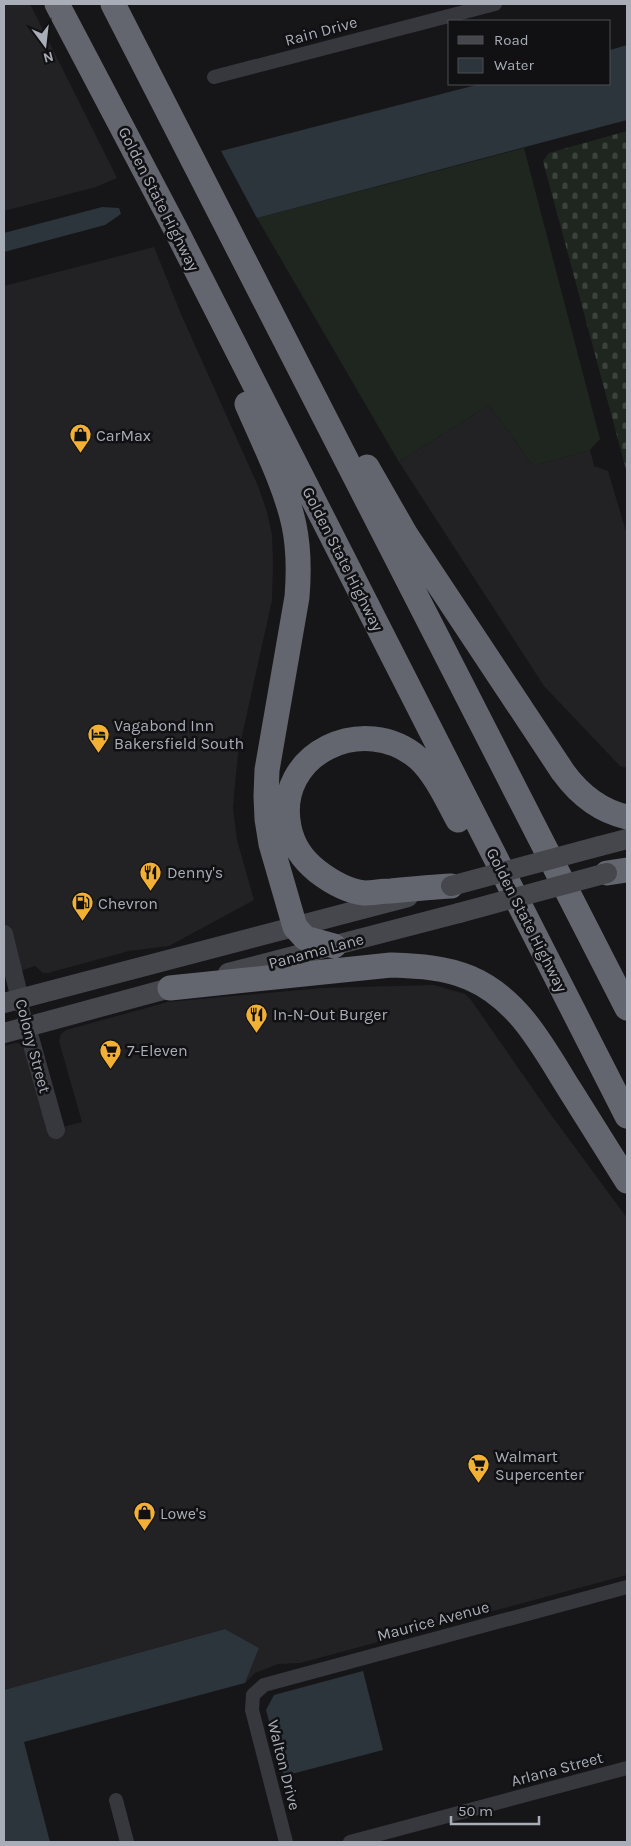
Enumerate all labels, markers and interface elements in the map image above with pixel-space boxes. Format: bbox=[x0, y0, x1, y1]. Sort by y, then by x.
street label: Rain Drive bbox=[283, 12, 359, 50]
north arrow bbox=[20, 20, 70, 70]
legend bbox=[448, 20, 611, 85]
text: Road bbox=[494, 31, 529, 49]
text: N bbox=[41, 48, 55, 67]
text: Water bbox=[494, 56, 535, 74]
street label: Golden State Highway bbox=[114, 124, 204, 275]
shop icon: CarMax bbox=[68, 423, 92, 454]
place label: CarMax bbox=[96, 426, 151, 445]
street label: Golden State Highway bbox=[298, 484, 388, 635]
place label: Vagabond Inn Bakersfield South bbox=[114, 716, 244, 753]
hotel icon: Vagabond Inn Bakersfield South bbox=[86, 722, 110, 753]
street label: Golden State Highway bbox=[482, 845, 572, 996]
restaurant icon: Denny's bbox=[139, 860, 163, 891]
place label: Denny's bbox=[167, 863, 223, 882]
fuel station icon: Chevron bbox=[70, 891, 94, 922]
place label: Chevron bbox=[98, 894, 158, 913]
street label: Panama Lane bbox=[266, 929, 366, 973]
street label: Colony Street bbox=[11, 997, 55, 1095]
restaurant icon: In-N-Out Burger bbox=[245, 1002, 269, 1033]
place label: In-N-Out Burger bbox=[273, 1005, 387, 1024]
supermarket icon: 7-Eleven bbox=[99, 1038, 123, 1069]
place label: 7-Eleven bbox=[127, 1041, 188, 1060]
place label: Walmart Supercenter bbox=[495, 1447, 584, 1484]
supermarket icon: Walmart Supercenter bbox=[467, 1453, 491, 1484]
shop icon: Lowe's bbox=[132, 1501, 156, 1532]
place label: Lowe's bbox=[160, 1504, 207, 1523]
street label: Maurice Avenue bbox=[375, 1597, 491, 1645]
street label: Walton Drive bbox=[264, 1718, 304, 1812]
street label: Arlana Street bbox=[509, 1748, 605, 1790]
scale bar bbox=[451, 1794, 538, 1826]
text: 50 m bbox=[458, 1802, 493, 1820]

